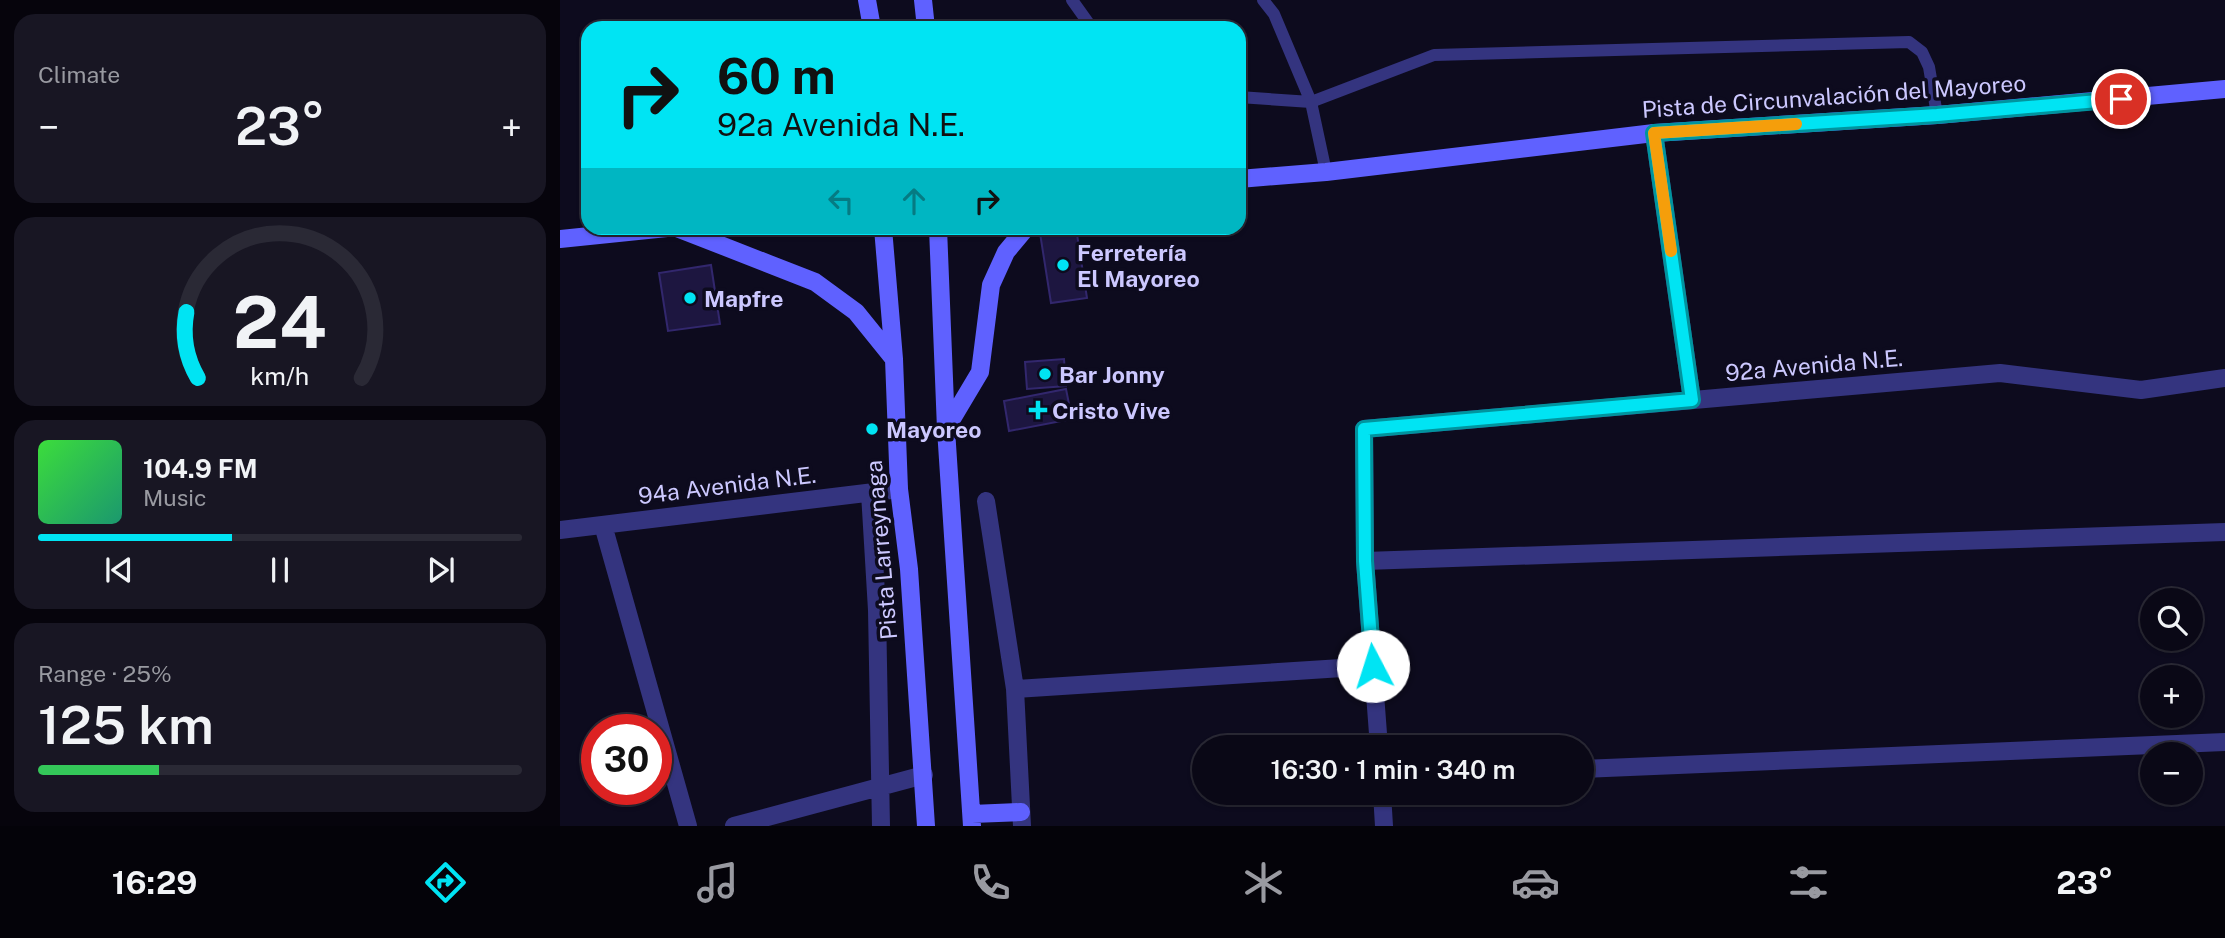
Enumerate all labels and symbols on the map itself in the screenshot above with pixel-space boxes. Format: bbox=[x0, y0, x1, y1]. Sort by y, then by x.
street label: Pista de Circunvalación del Mayoreo bbox=[1641, 69, 2027, 123]
pin bbox=[2091, 69, 2151, 129]
place label: Ferretería El Mayoreo bbox=[1077, 239, 1200, 292]
marker: Ferretería El Mayoreo bbox=[1055, 257, 1071, 273]
place label: Mapfre bbox=[704, 285, 784, 312]
marker: Mapfre bbox=[682, 290, 698, 306]
street label: 92a Avenida N.E. bbox=[1724, 344, 1904, 386]
place label: Bar Jonny bbox=[1059, 361, 1165, 388]
marker: Bar Jonny bbox=[1037, 366, 1053, 382]
place label: Cristo Vive bbox=[1052, 397, 1171, 424]
marker: Cristo Vive bbox=[1030, 402, 1046, 418]
place label: Mayoreo bbox=[886, 416, 981, 443]
marker: Mayoreo bbox=[864, 421, 880, 437]
street label: Pista Larreynaga bbox=[860, 459, 902, 641]
street label: 94a Avenida N.E. bbox=[637, 461, 817, 509]
position arrow bbox=[1336, 629, 1410, 703]
speed limit sign: 30 bbox=[581, 714, 672, 805]

